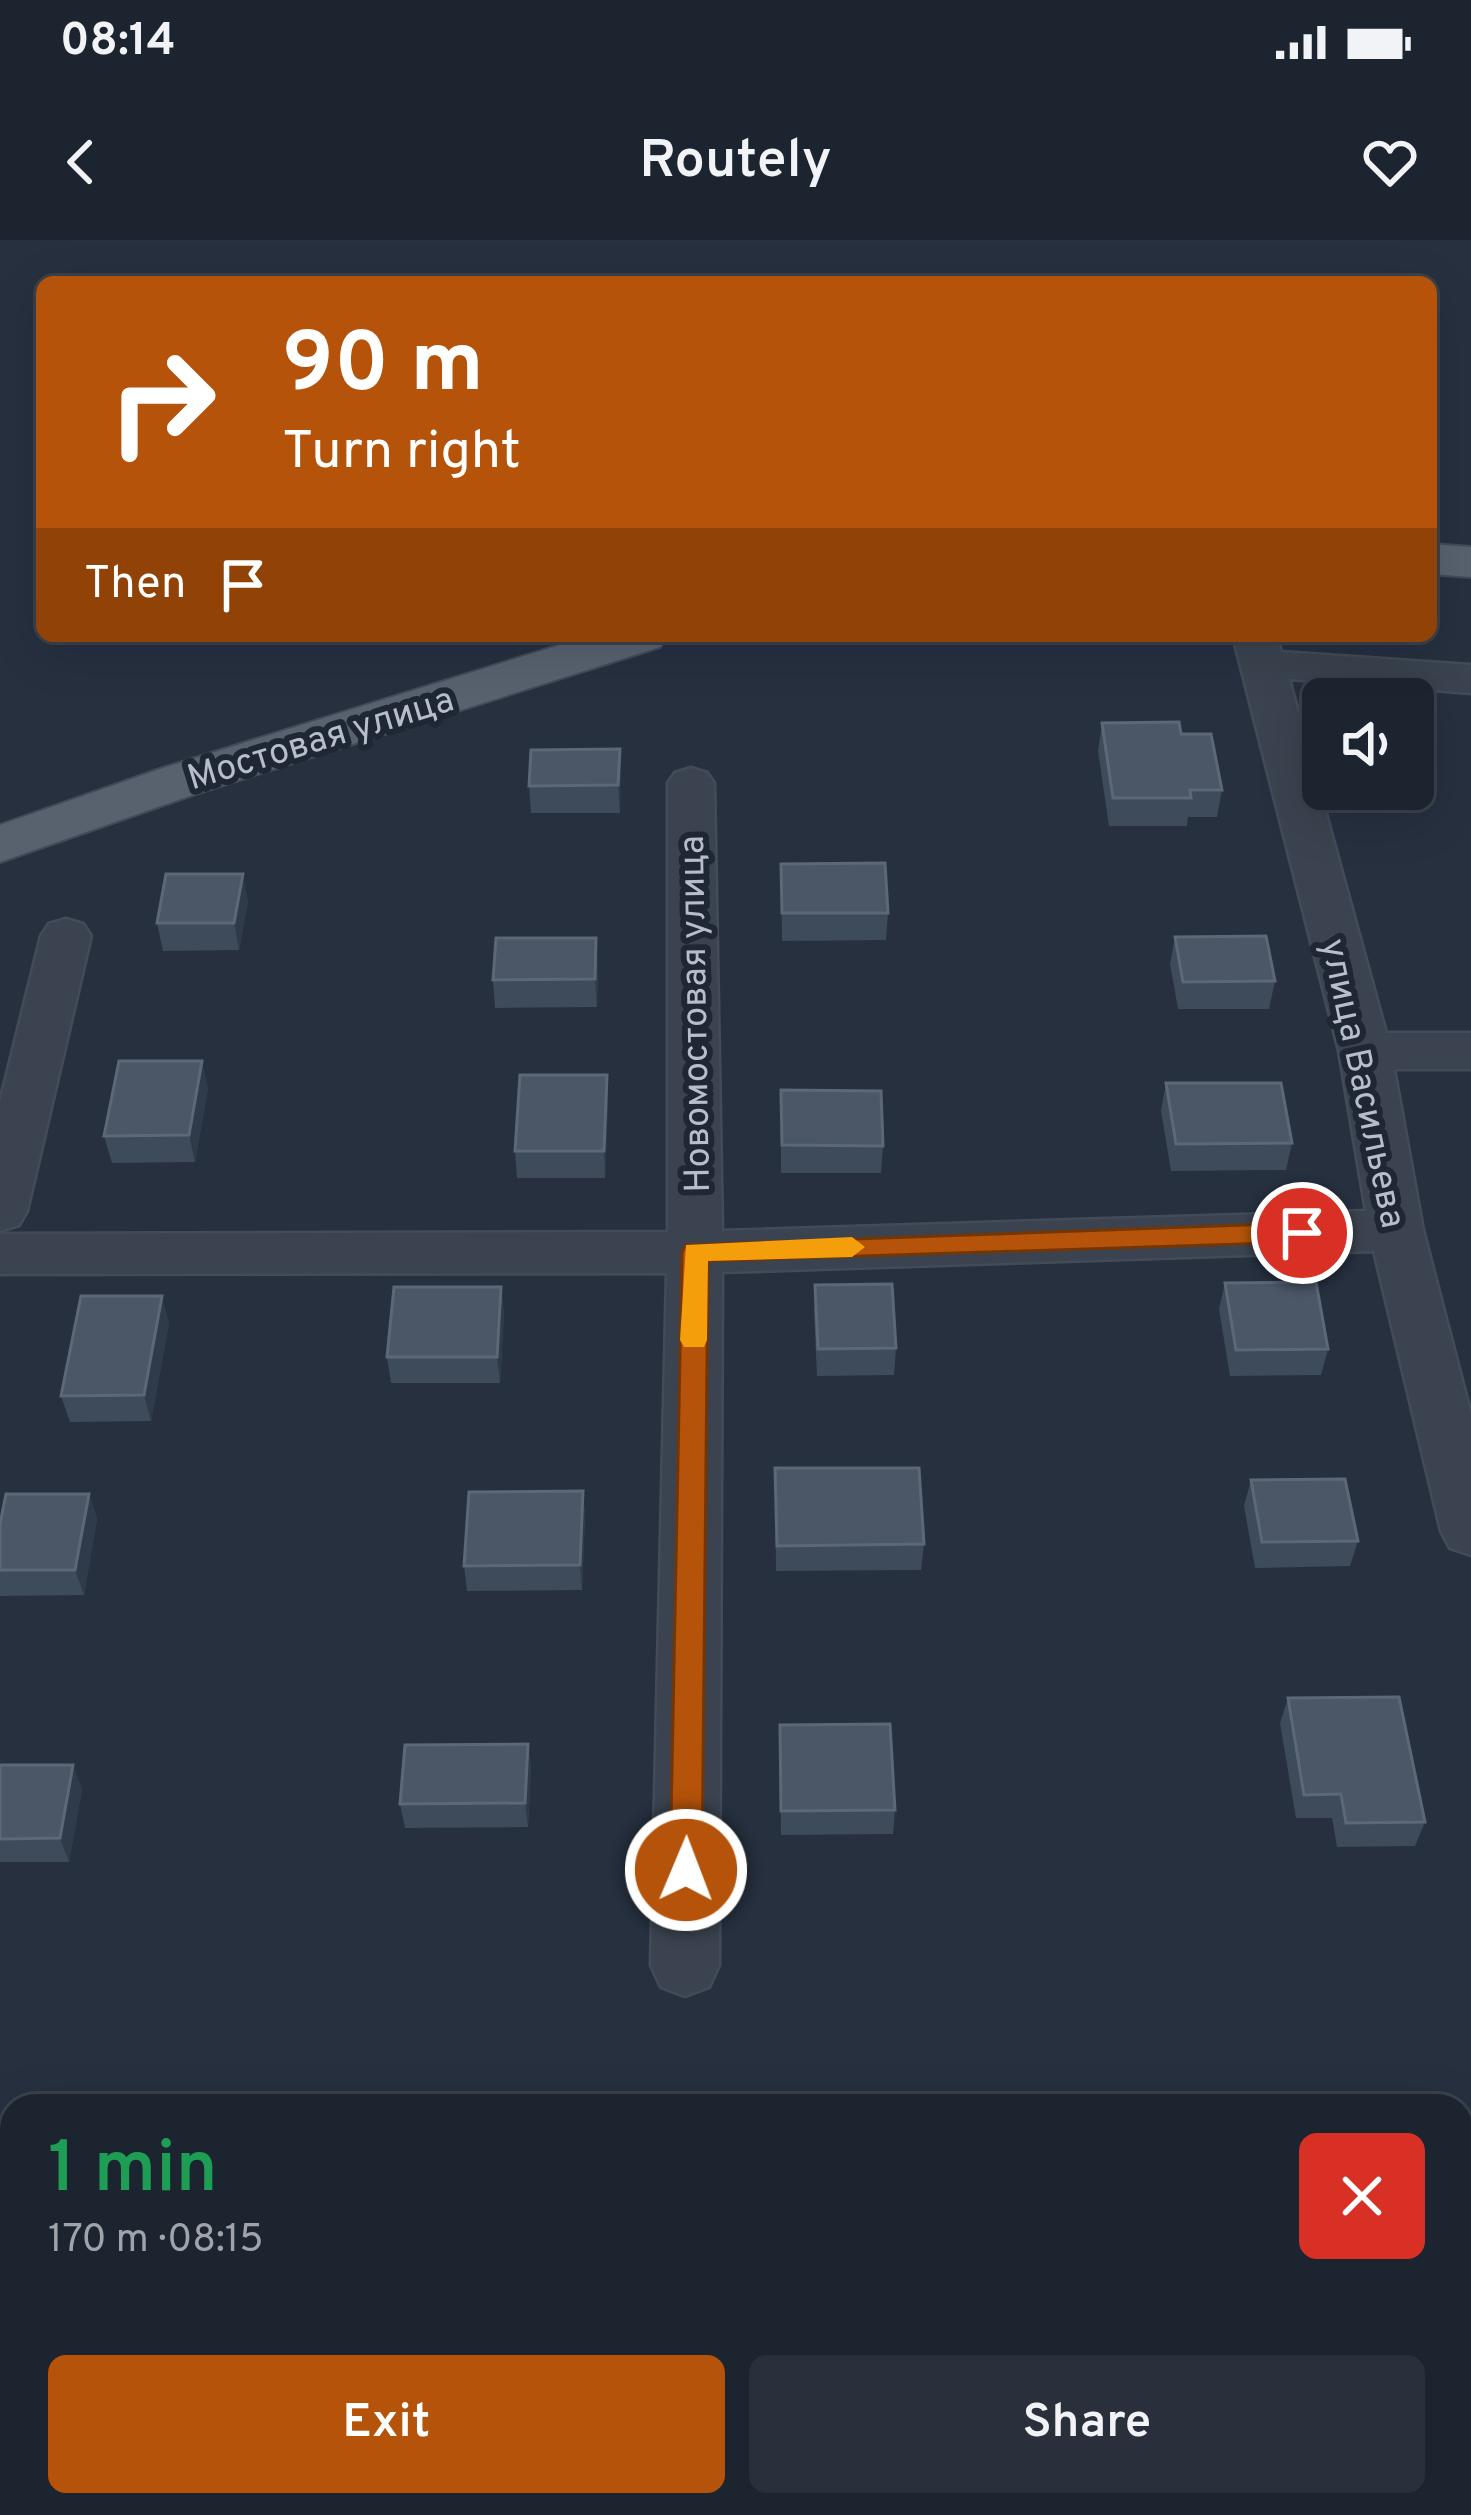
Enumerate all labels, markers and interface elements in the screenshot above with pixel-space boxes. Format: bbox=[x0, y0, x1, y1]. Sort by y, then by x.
text: 08:14 bbox=[60, 14, 176, 71]
text: Routely bbox=[639, 128, 832, 197]
icon: back bbox=[48, 129, 114, 195]
icon: heart bbox=[1357, 129, 1423, 195]
text: 90 m bbox=[282, 315, 484, 421]
icon: right bbox=[84, 324, 240, 480]
text: Turn right bbox=[282, 419, 521, 488]
icon: arrive bbox=[210, 552, 276, 618]
text: Then bbox=[84, 557, 186, 614]
street label: Мостовая улица bbox=[182, 678, 460, 803]
map controls bbox=[1302, 678, 1434, 810]
button: sound bbox=[1302, 678, 1434, 810]
street label: Новомостовая улица bbox=[671, 835, 723, 1193]
street label: улица Васильева bbox=[1308, 935, 1414, 1233]
pin bbox=[1251, 1182, 1353, 1284]
icon: arrive bbox=[1269, 1200, 1335, 1266]
position arrow bbox=[623, 1807, 749, 1933]
text: 1 min bbox=[48, 2126, 218, 2218]
button: close bbox=[1299, 2133, 1425, 2259]
text: 170 m · 08:15 bbox=[48, 2217, 264, 2266]
button: Exit bbox=[48, 2355, 725, 2493]
button: Share bbox=[749, 2355, 1425, 2493]

